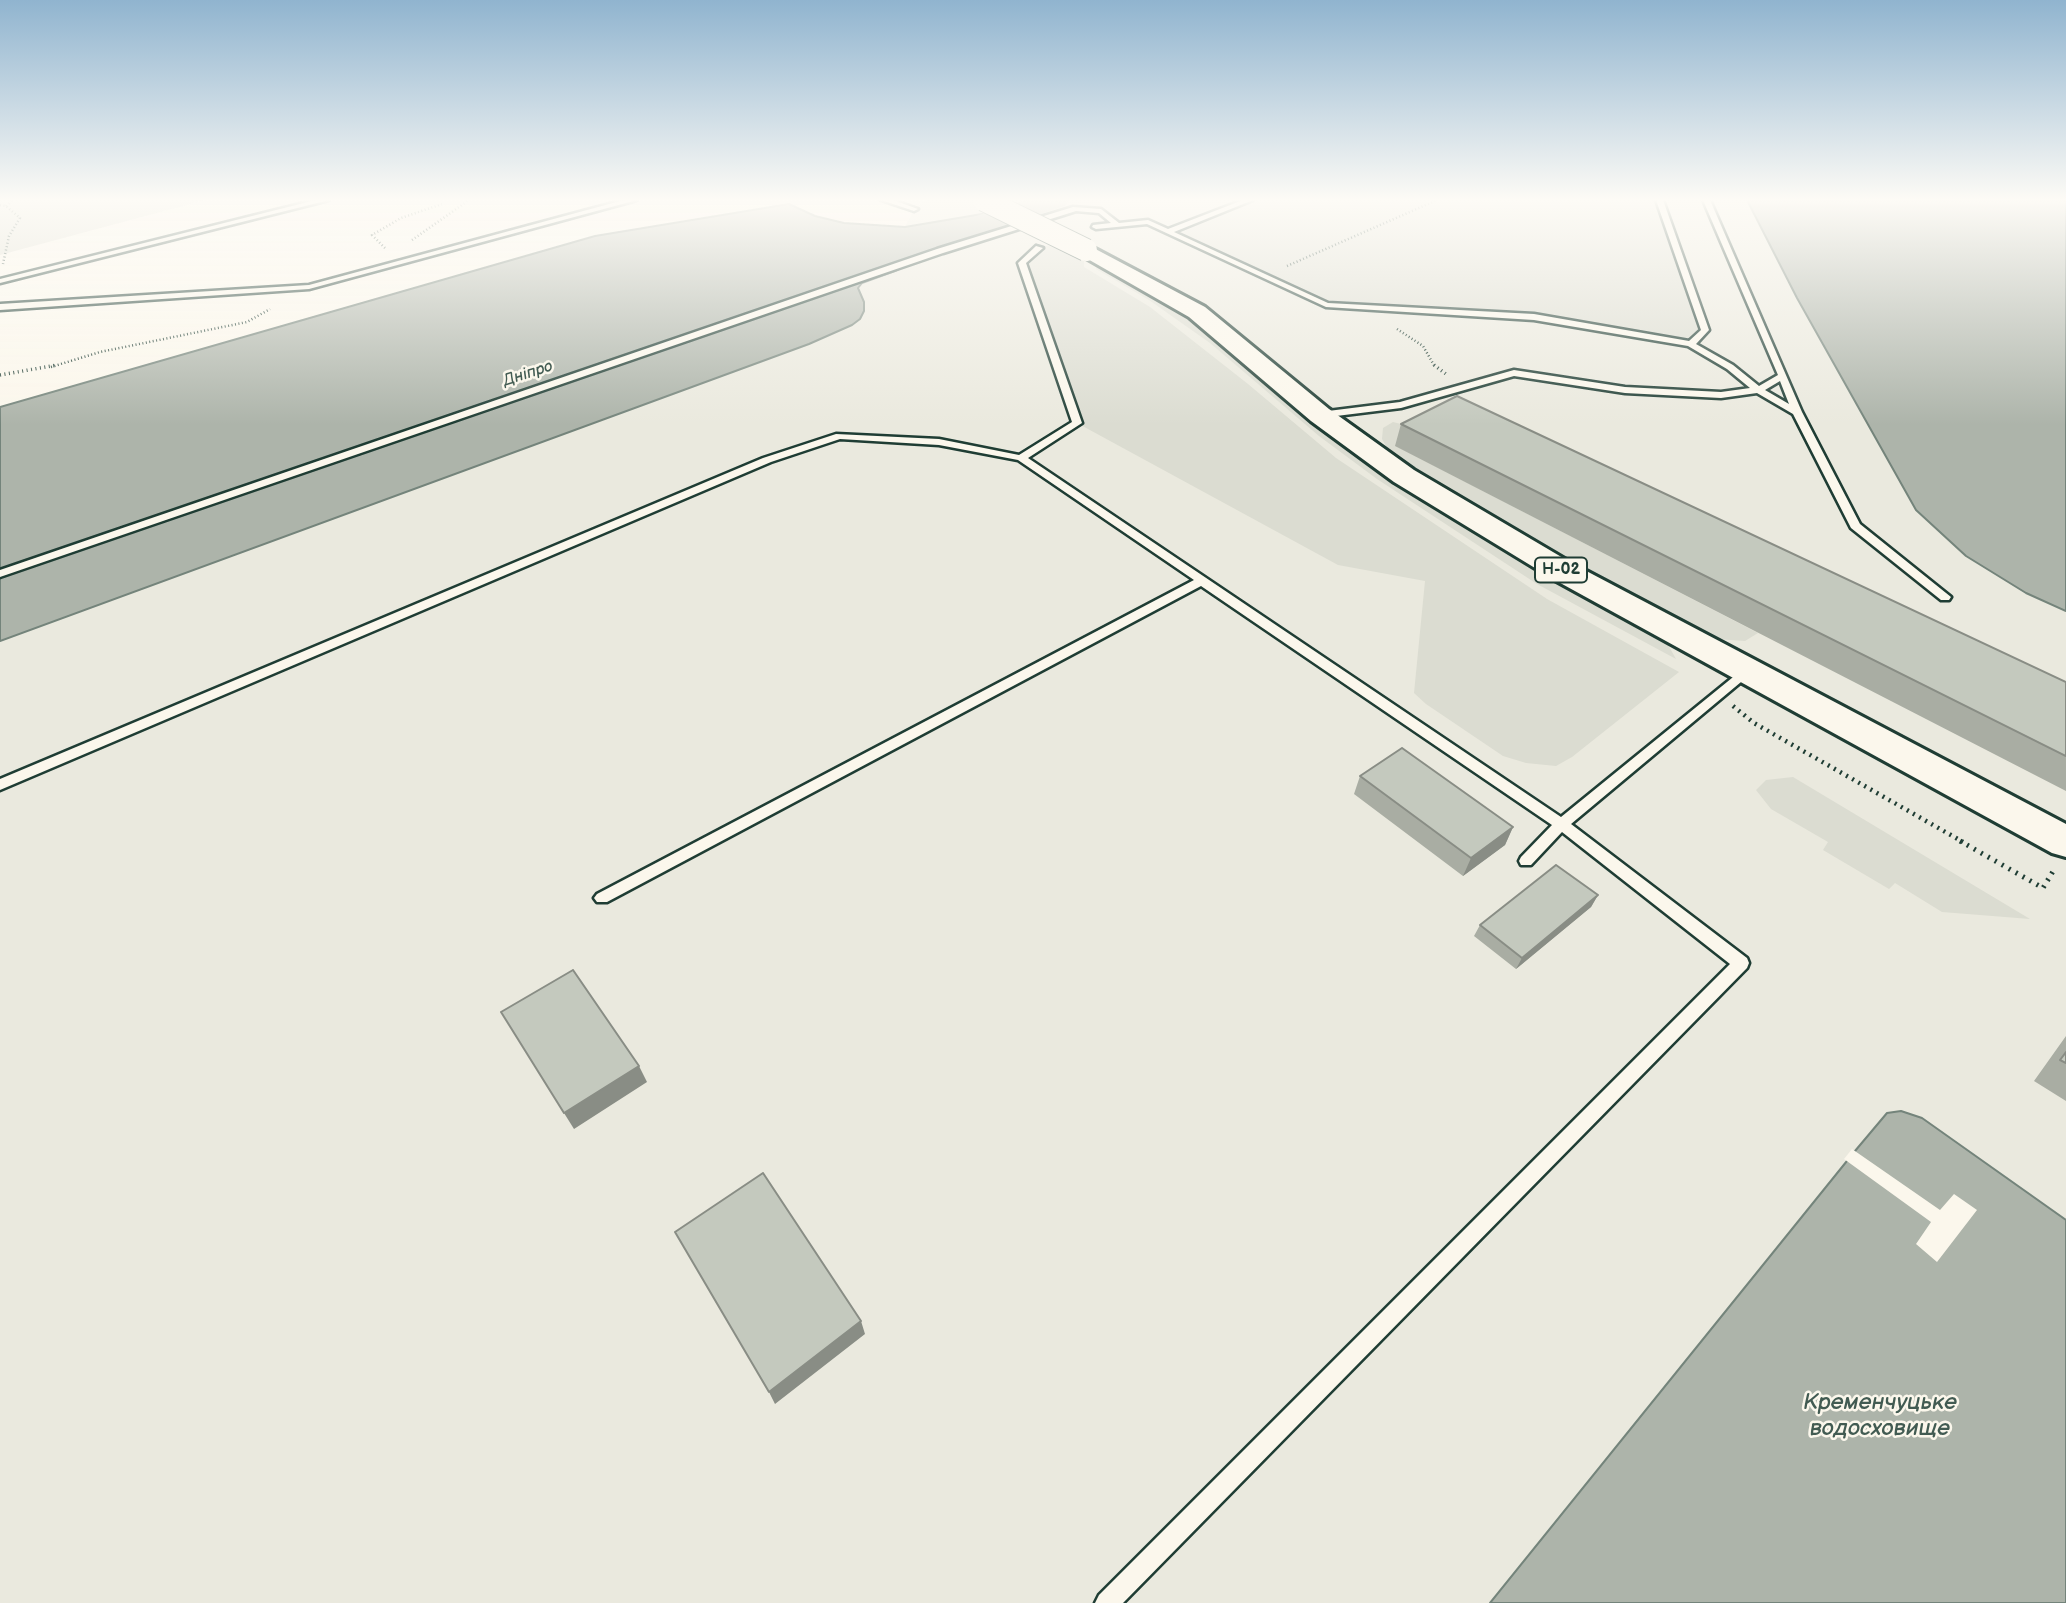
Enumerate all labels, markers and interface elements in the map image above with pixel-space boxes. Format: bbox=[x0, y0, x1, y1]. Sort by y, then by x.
water label: Дніпро bbox=[501, 357, 555, 391]
road number: Н-02 bbox=[1535, 558, 1587, 582]
water label: Кременчуцьке водосховище bbox=[1803, 1389, 1957, 1443]

